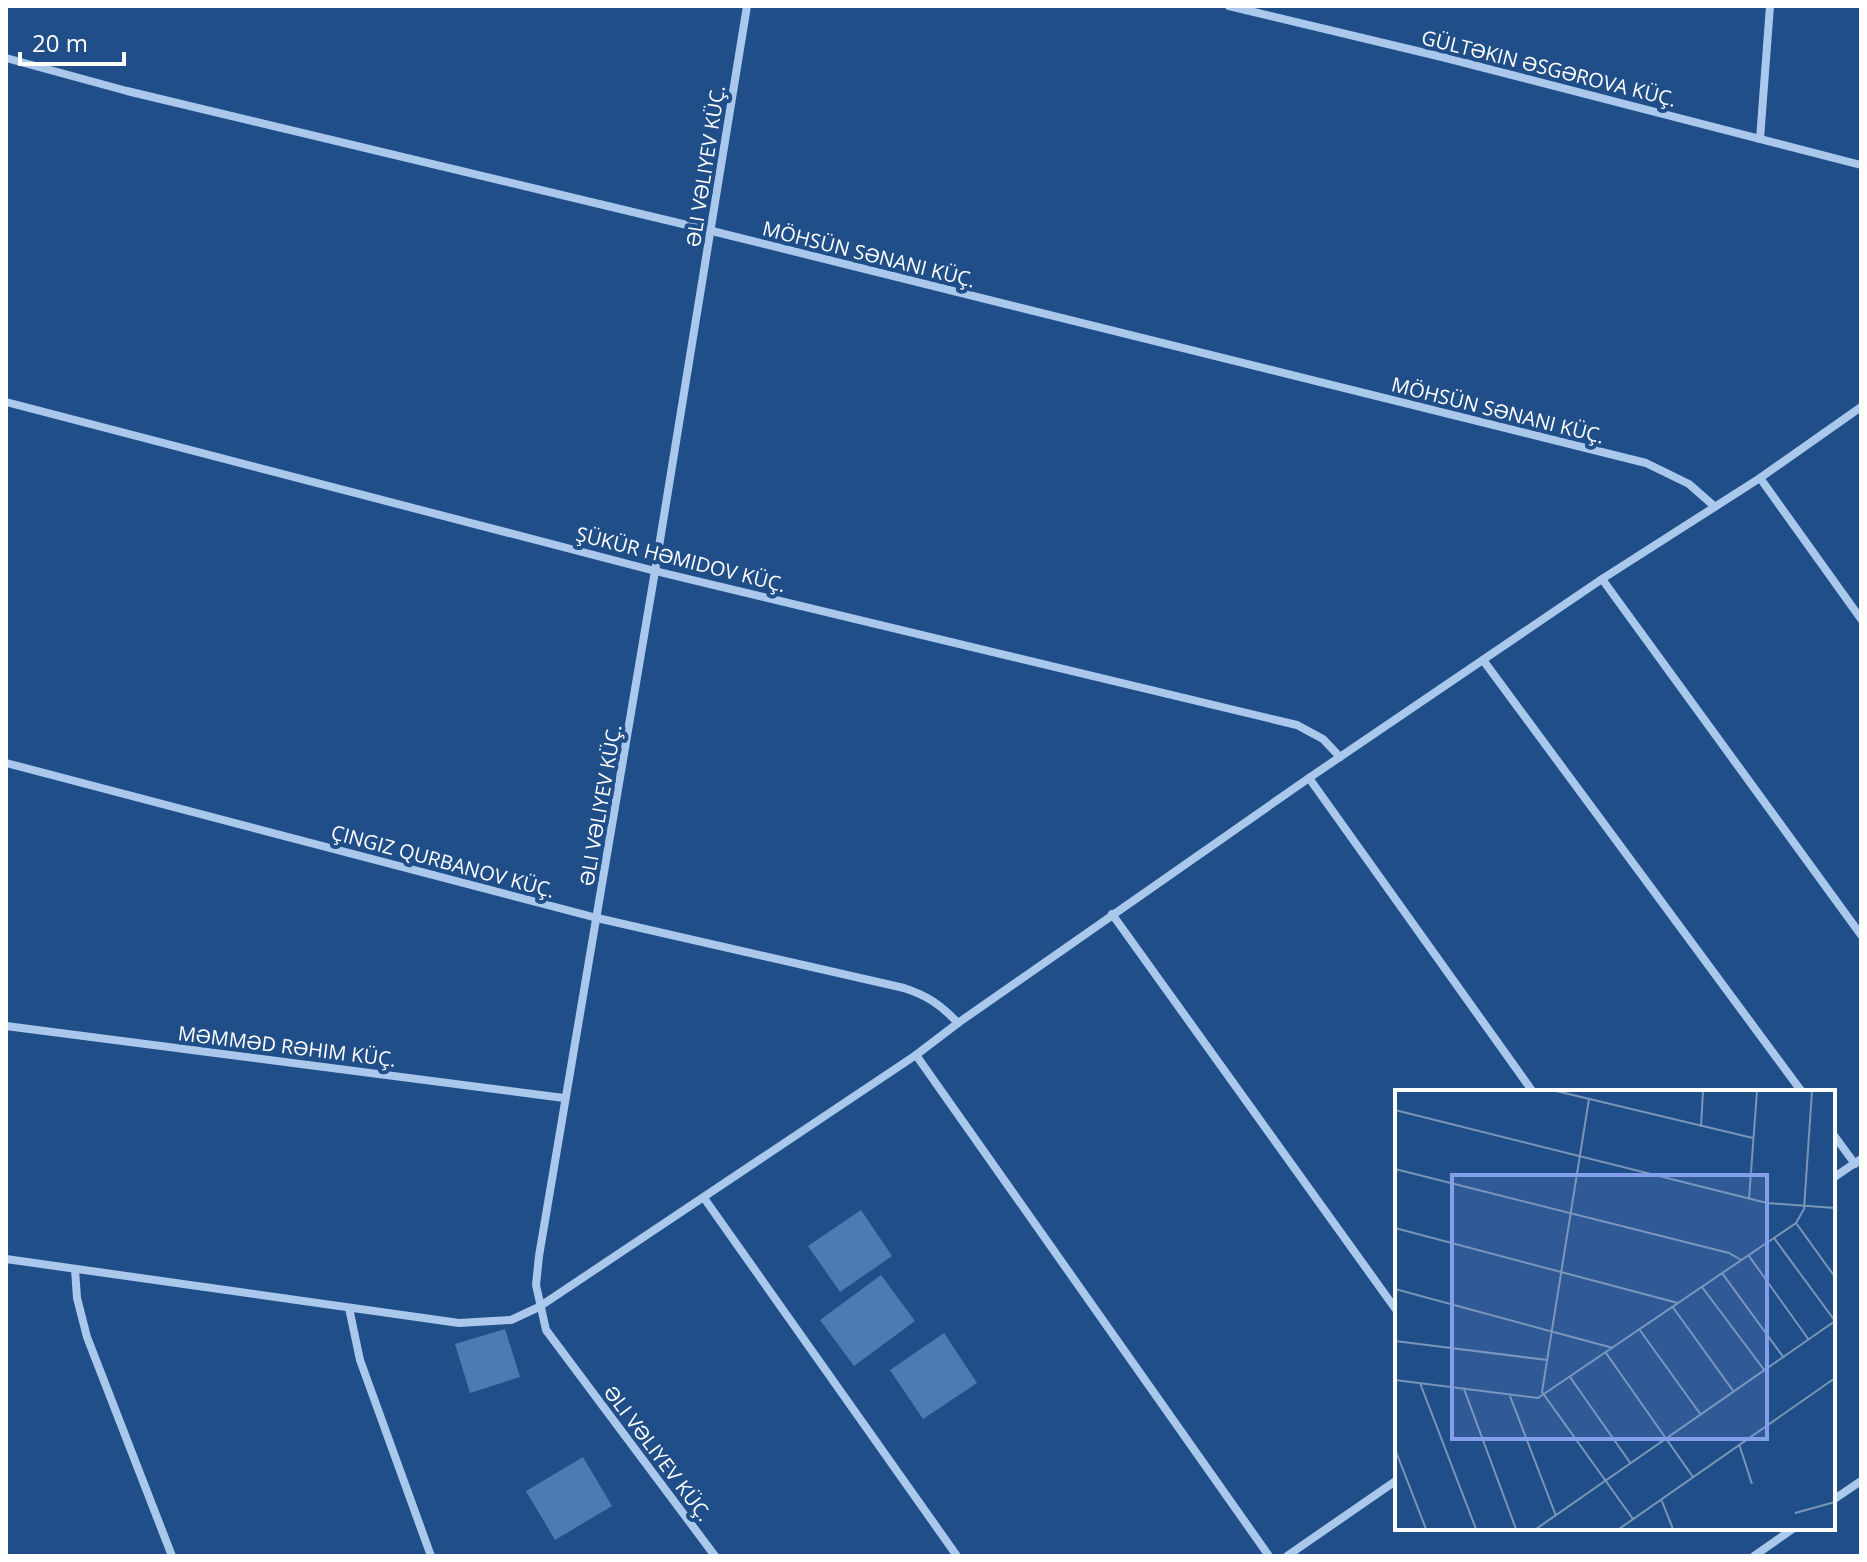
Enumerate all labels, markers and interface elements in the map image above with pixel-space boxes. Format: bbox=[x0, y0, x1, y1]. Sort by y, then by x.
scale bar bbox=[20, 16, 124, 66]
street label: GÜLTƏKIN ƏSGƏROVA KÜÇ. bbox=[1419, 23, 1679, 113]
text: 20 m bbox=[32, 26, 88, 59]
street label: ƏLI VƏLIYEV KÜÇ. bbox=[679, 83, 731, 249]
street label: MÖHSÜN SƏNANI KÜÇ. bbox=[760, 214, 978, 294]
street label: MÖHSÜN SƏNANI KÜÇ. bbox=[1389, 370, 1607, 450]
street label: ŞÜKÜR HƏMIDOV KÜÇ. bbox=[573, 520, 789, 598]
street label: ƏLI VƏLIYEV KÜÇ. bbox=[573, 722, 627, 888]
street label: ÇINGIZ QURBANOV KÜÇ. bbox=[328, 818, 558, 904]
street label: MƏMMƏD RƏHIM KÜÇ. bbox=[176, 1019, 398, 1073]
inset map bbox=[1395, 1090, 1835, 1530]
street label: ƏLI VƏLIYEV KÜÇ. bbox=[598, 1380, 718, 1526]

